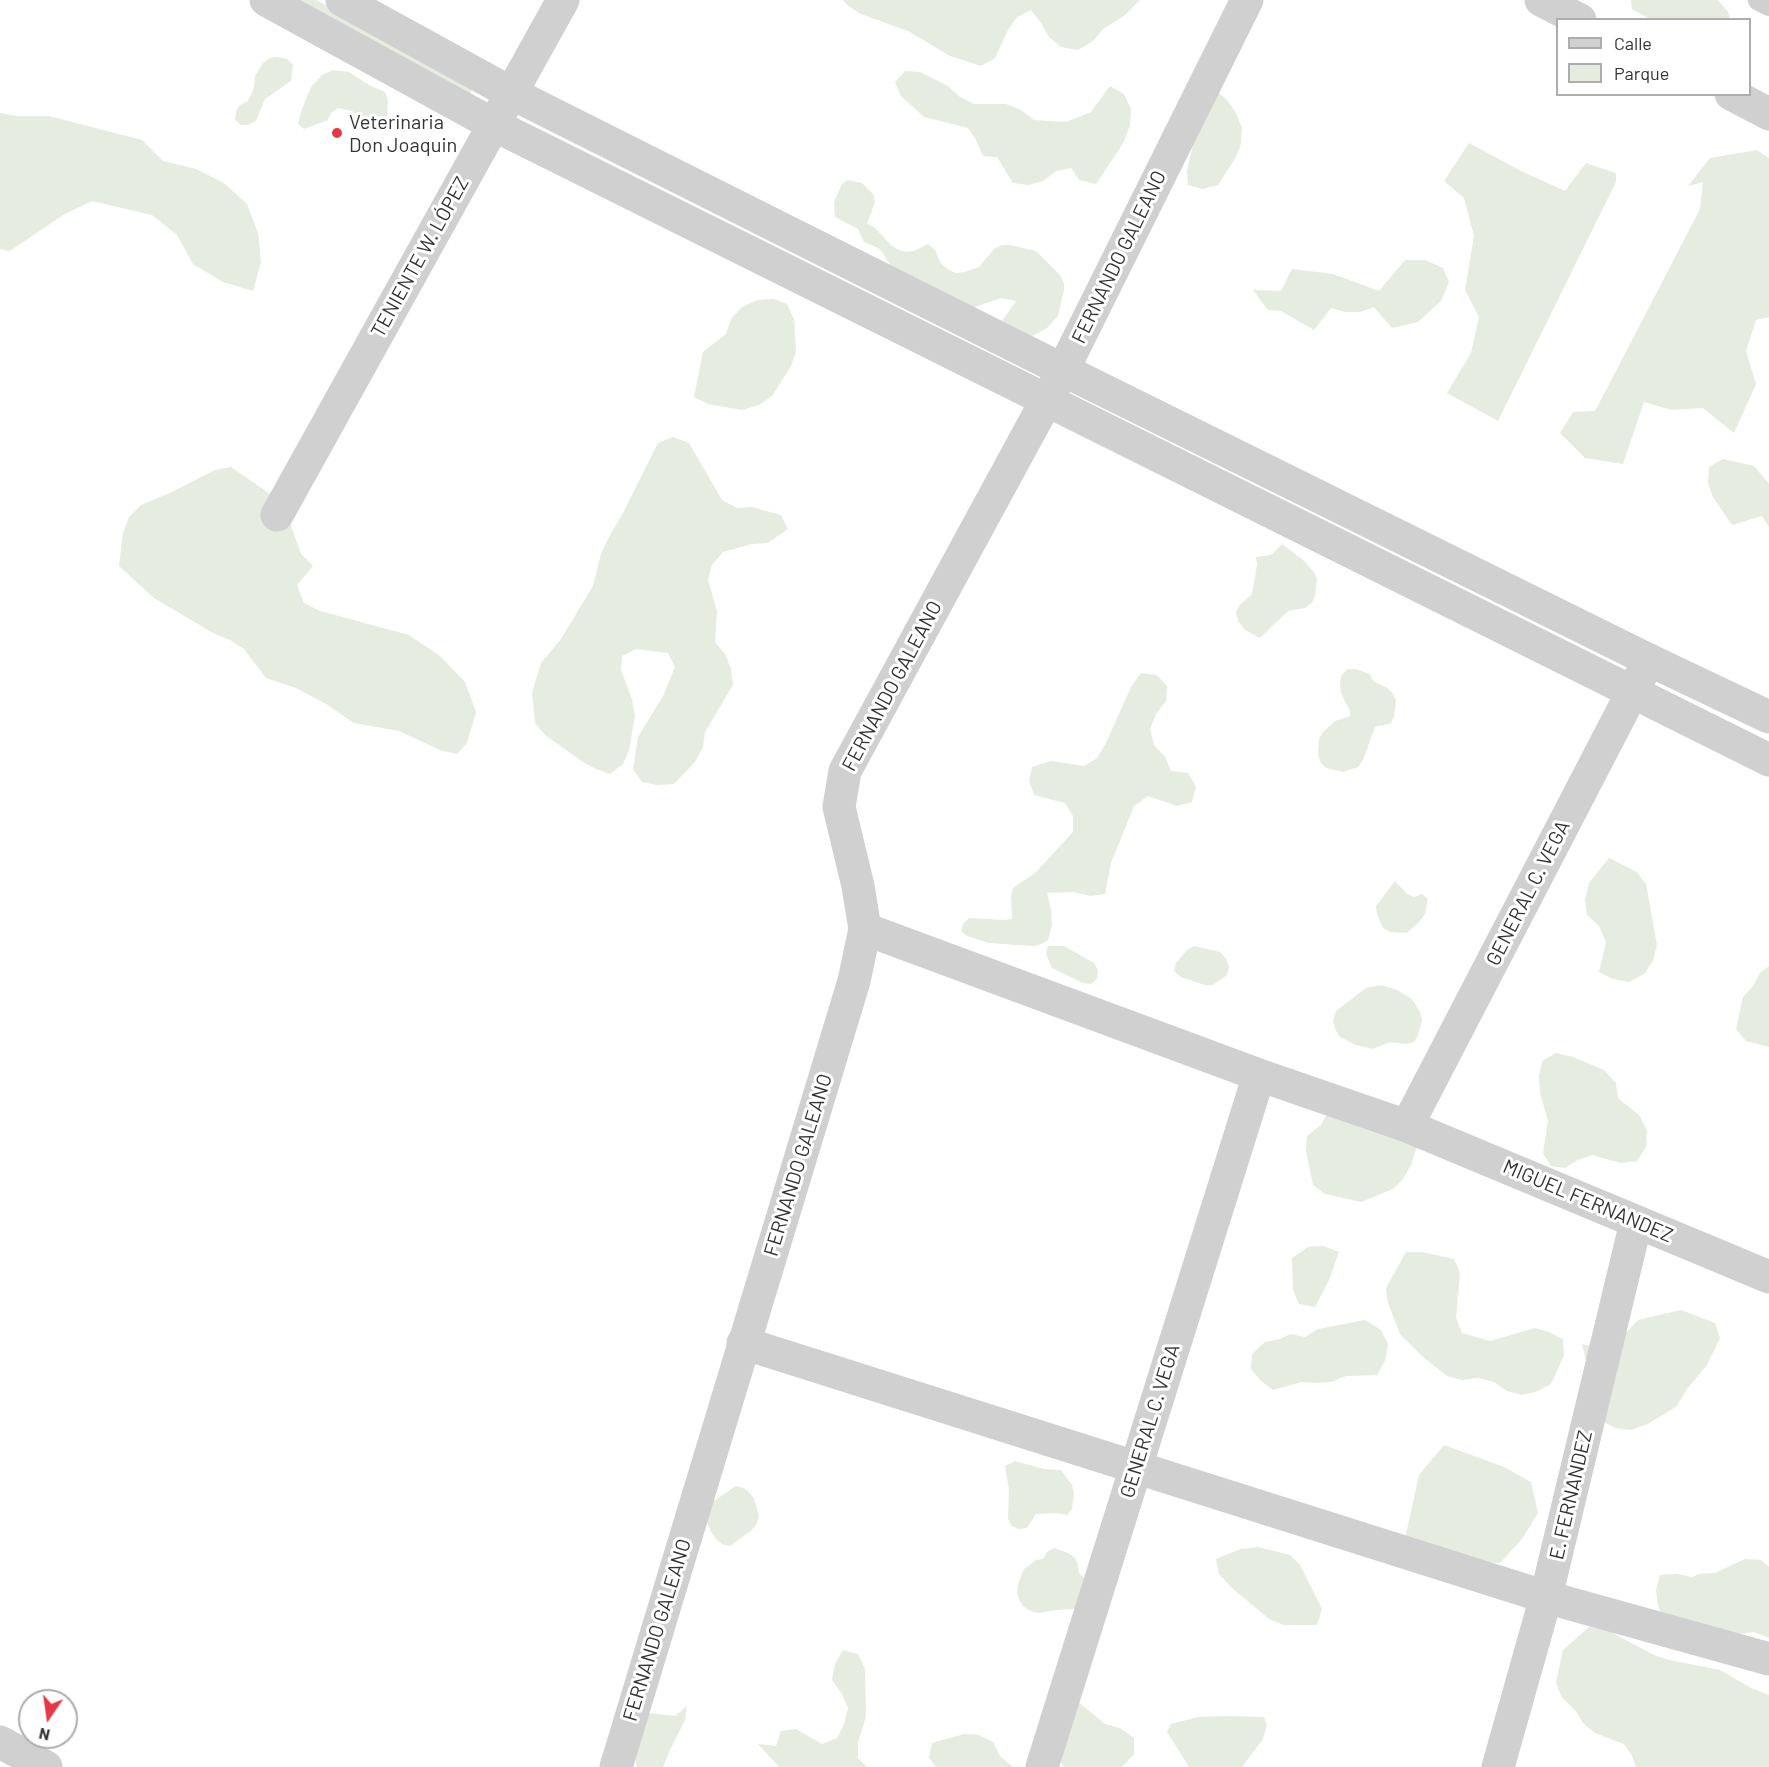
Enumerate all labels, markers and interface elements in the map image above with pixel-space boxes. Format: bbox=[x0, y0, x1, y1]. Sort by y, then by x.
legend bbox=[1556, 18, 1751, 96]
text: Calle bbox=[1614, 32, 1652, 54]
text: Parque bbox=[1614, 62, 1669, 84]
place label: Veterinaria Don Joaquin bbox=[349, 110, 457, 157]
marker: Veterinaria Don Joaquin bbox=[330, 126, 344, 140]
street label: FERNANDO GALEANO bbox=[1067, 167, 1171, 347]
street label: TENIENTE W. LÓPEZ bbox=[366, 173, 474, 341]
street label: FERNANDO GALEANO bbox=[837, 597, 947, 775]
street label: GENERAL C. VEGA bbox=[1481, 816, 1575, 970]
street label: FERNANDO GALEANO bbox=[759, 1071, 837, 1259]
street label: MIGUEL FERNANDEZ bbox=[1499, 1154, 1677, 1248]
street label: GENERAL C. VEGA bbox=[1115, 1341, 1185, 1501]
street label: E. FERNANDEZ bbox=[1544, 1428, 1598, 1562]
street label: FERNANDO GALEANO bbox=[618, 1536, 696, 1724]
north arrow bbox=[18, 1689, 78, 1749]
text: N bbox=[37, 1725, 52, 1746]

